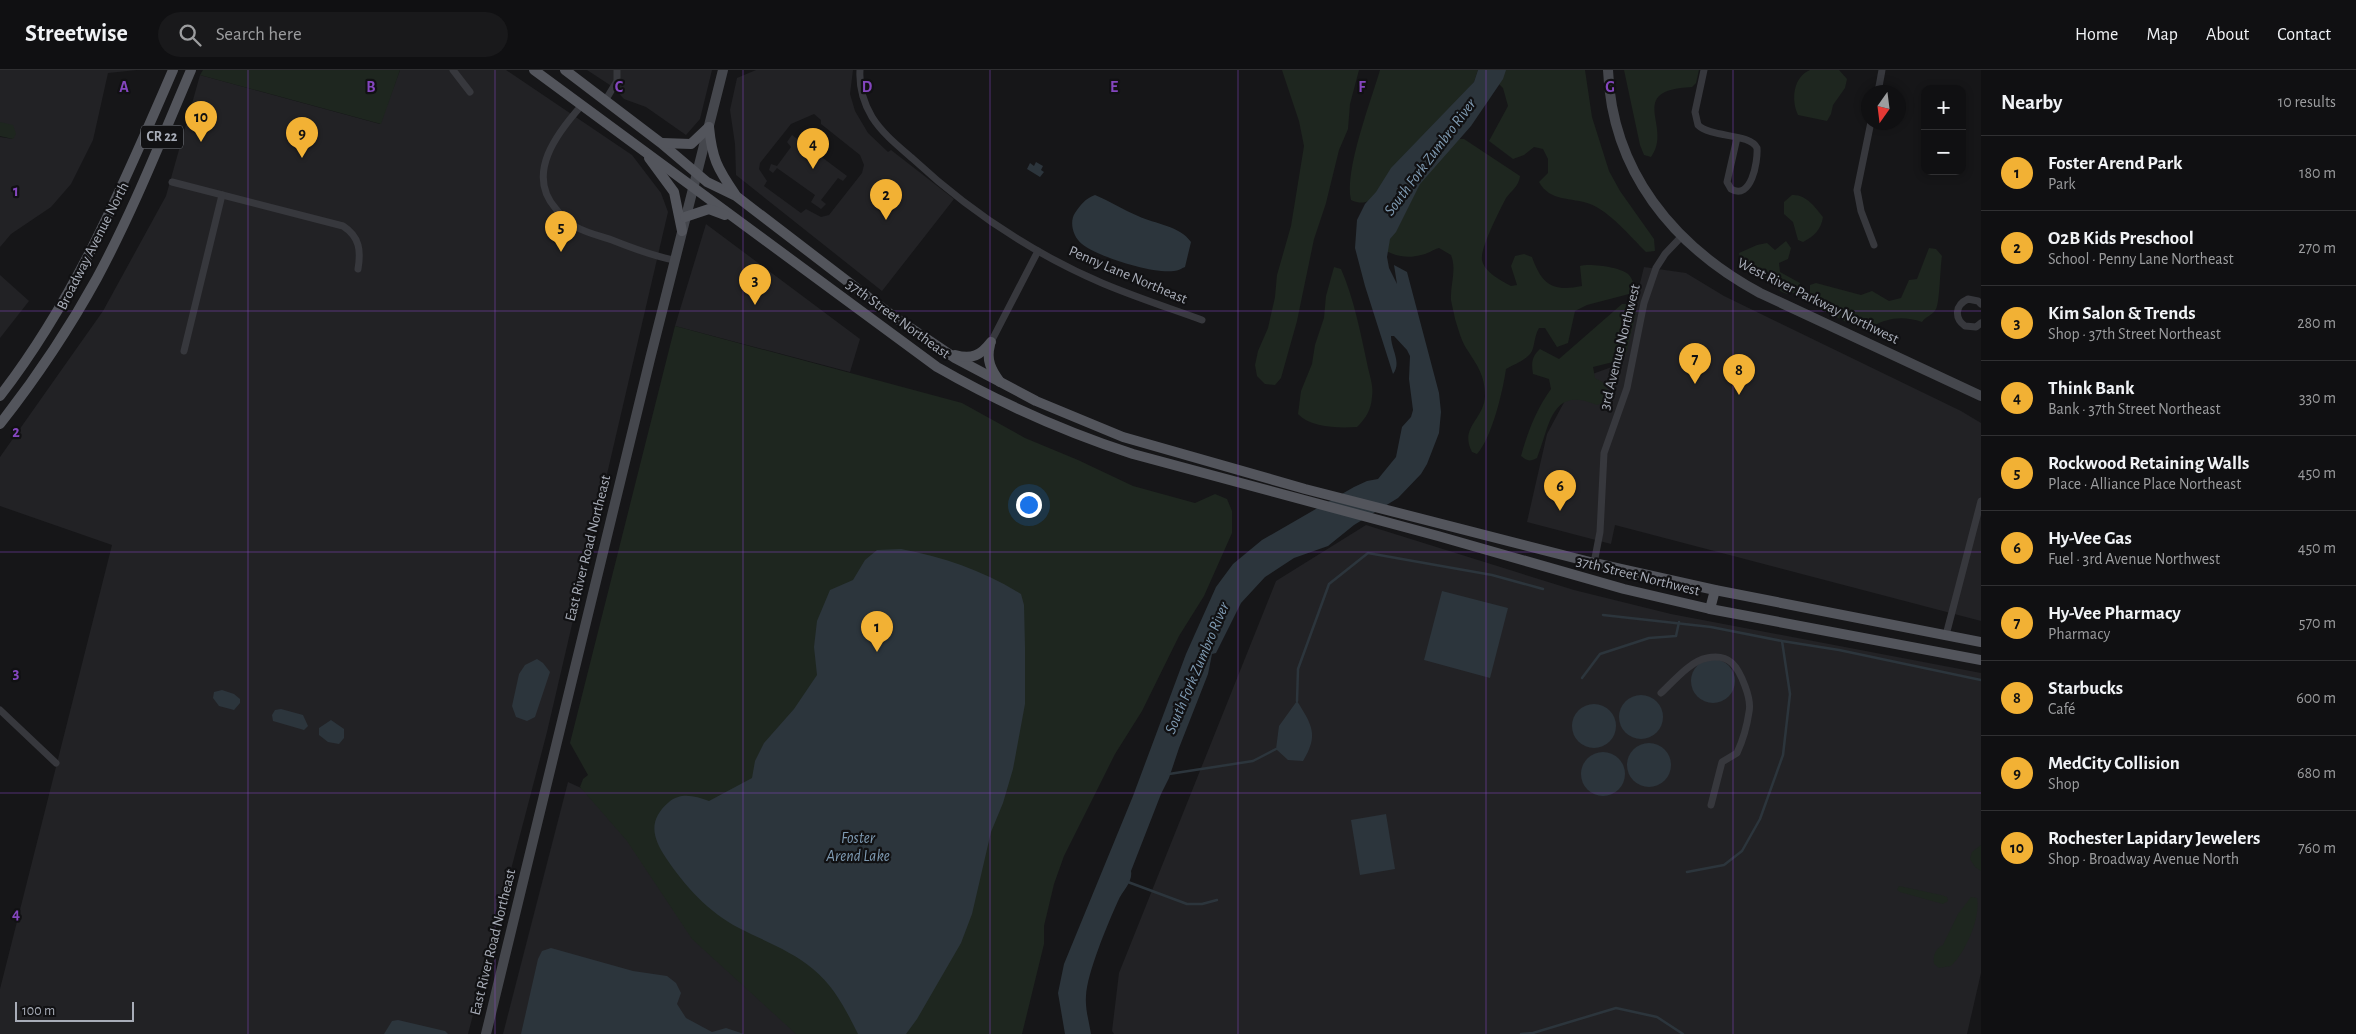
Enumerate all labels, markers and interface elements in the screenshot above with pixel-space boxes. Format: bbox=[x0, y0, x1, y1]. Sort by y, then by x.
search box bbox=[158, 12, 508, 57]
icon: search bbox=[176, 21, 204, 49]
text: Streetwise bbox=[25, 22, 128, 46]
text: Search here bbox=[216, 25, 302, 44]
text: Home bbox=[2075, 26, 2118, 44]
text: Map bbox=[2146, 26, 2178, 44]
text: About bbox=[2206, 26, 2249, 44]
text: Contact bbox=[2277, 26, 2331, 44]
text: A bbox=[119, 79, 129, 95]
text: B bbox=[366, 79, 376, 95]
text: C bbox=[615, 79, 624, 95]
text: D bbox=[862, 79, 873, 95]
text: E bbox=[1110, 79, 1118, 95]
text: F bbox=[1358, 79, 1366, 95]
text: G bbox=[1605, 79, 1615, 95]
north arrow bbox=[1861, 85, 1906, 130]
map controls bbox=[1921, 85, 1966, 175]
button: + bbox=[1921, 85, 1966, 130]
text: Nearby bbox=[2001, 92, 2062, 113]
text: 10 results bbox=[2278, 94, 2336, 110]
water label: South Fork Zumbro River bbox=[1381, 95, 1479, 218]
pin: 10 bbox=[185, 101, 217, 142]
pin: 9 bbox=[286, 117, 318, 158]
road number: CR 22 bbox=[141, 126, 183, 148]
pin: 4 bbox=[797, 128, 829, 169]
button: − bbox=[1921, 130, 1966, 175]
text: Foster Arend Park bbox=[2048, 154, 2182, 173]
text: 1 bbox=[2014, 165, 2020, 181]
text: 180 m bbox=[2299, 165, 2336, 181]
text: Park bbox=[2048, 176, 2076, 192]
pin: 2 bbox=[870, 179, 902, 220]
street label: Broadway Avenue North bbox=[54, 180, 132, 312]
text: 1 bbox=[13, 183, 19, 199]
pin: 5 bbox=[545, 211, 577, 252]
text: O2B Kids Preschool bbox=[2048, 229, 2194, 248]
text: 2 bbox=[2013, 240, 2021, 256]
text: 270 m bbox=[2298, 240, 2336, 256]
street label: Penny Lane Northeast bbox=[1067, 243, 1190, 307]
text: School · Penny Lane Northeast bbox=[2048, 251, 2234, 267]
street label: West River Parkway Northwest bbox=[1735, 255, 1901, 347]
pin: 3 bbox=[739, 264, 771, 305]
street label: 37th Street Northeast bbox=[843, 276, 953, 362]
street label: 3rd Avenue Northwest bbox=[1597, 282, 1643, 411]
text: Kim Salon & Trends bbox=[2048, 304, 2196, 323]
text: 3 bbox=[2014, 315, 2020, 331]
text: 280 m bbox=[2297, 315, 2336, 331]
text: Shop · 37th Street Northeast bbox=[2048, 326, 2221, 342]
pin: 7 bbox=[1679, 343, 1711, 384]
pin: 8 bbox=[1723, 354, 1755, 395]
text: Think Bank bbox=[2048, 379, 2135, 398]
text: 4 bbox=[2013, 390, 2021, 406]
text: 330 m bbox=[2299, 390, 2336, 406]
text: Bank · 37th Street Northeast bbox=[2048, 401, 2221, 417]
text: 2 bbox=[12, 424, 20, 440]
text: Rockwood Retaining Walls bbox=[2048, 454, 2249, 473]
text: 5 bbox=[2014, 465, 2020, 481]
text: 450 m bbox=[2298, 465, 2336, 481]
pin: 6 bbox=[1544, 470, 1576, 511]
street label: East River Road Northeast bbox=[563, 473, 613, 623]
text: Place · Alliance Place Northeast bbox=[2048, 476, 2241, 492]
your location bbox=[1016, 492, 1042, 518]
text: Hy-Vee Gas bbox=[2048, 529, 2132, 548]
text: 6 bbox=[2013, 540, 2021, 556]
text: 450 m bbox=[2298, 540, 2336, 556]
text: Fuel · 3rd Avenue Northwest bbox=[2048, 551, 2220, 567]
street label: 37th Street Northwest bbox=[1575, 553, 1702, 599]
water label: South Fork Zumbro River bbox=[1162, 599, 1232, 736]
text: Hy-Vee Pharmacy bbox=[2048, 604, 2181, 623]
pin: 1 bbox=[861, 611, 893, 652]
text: 7 bbox=[2014, 615, 2020, 631]
text: 570 m bbox=[2299, 615, 2336, 631]
text: Pharmacy bbox=[2048, 626, 2110, 642]
text: 3 bbox=[13, 665, 20, 681]
text: Starbucks bbox=[2048, 679, 2123, 698]
text: 8 bbox=[2013, 690, 2021, 706]
text: 600 m bbox=[2296, 690, 2336, 706]
text: Café bbox=[2048, 701, 2076, 717]
text: MedCity Collision bbox=[2048, 754, 2180, 773]
text: 9 bbox=[2013, 765, 2021, 781]
text: 680 m bbox=[2297, 765, 2336, 781]
text: Shop bbox=[2048, 776, 2080, 792]
text: Rochester Lapidary Jewelers bbox=[2048, 829, 2260, 848]
water label: Foster Arend Lake bbox=[825, 830, 890, 864]
text: 10 bbox=[2010, 840, 2024, 856]
text: 760 m bbox=[2298, 840, 2336, 856]
text: Shop · Broadway Avenue North bbox=[2048, 851, 2239, 867]
street label: East River Road Northeast bbox=[468, 867, 518, 1017]
text: 4 bbox=[12, 906, 20, 922]
scale bar bbox=[15, 999, 134, 1022]
text: 100 m bbox=[22, 1004, 55, 1018]

